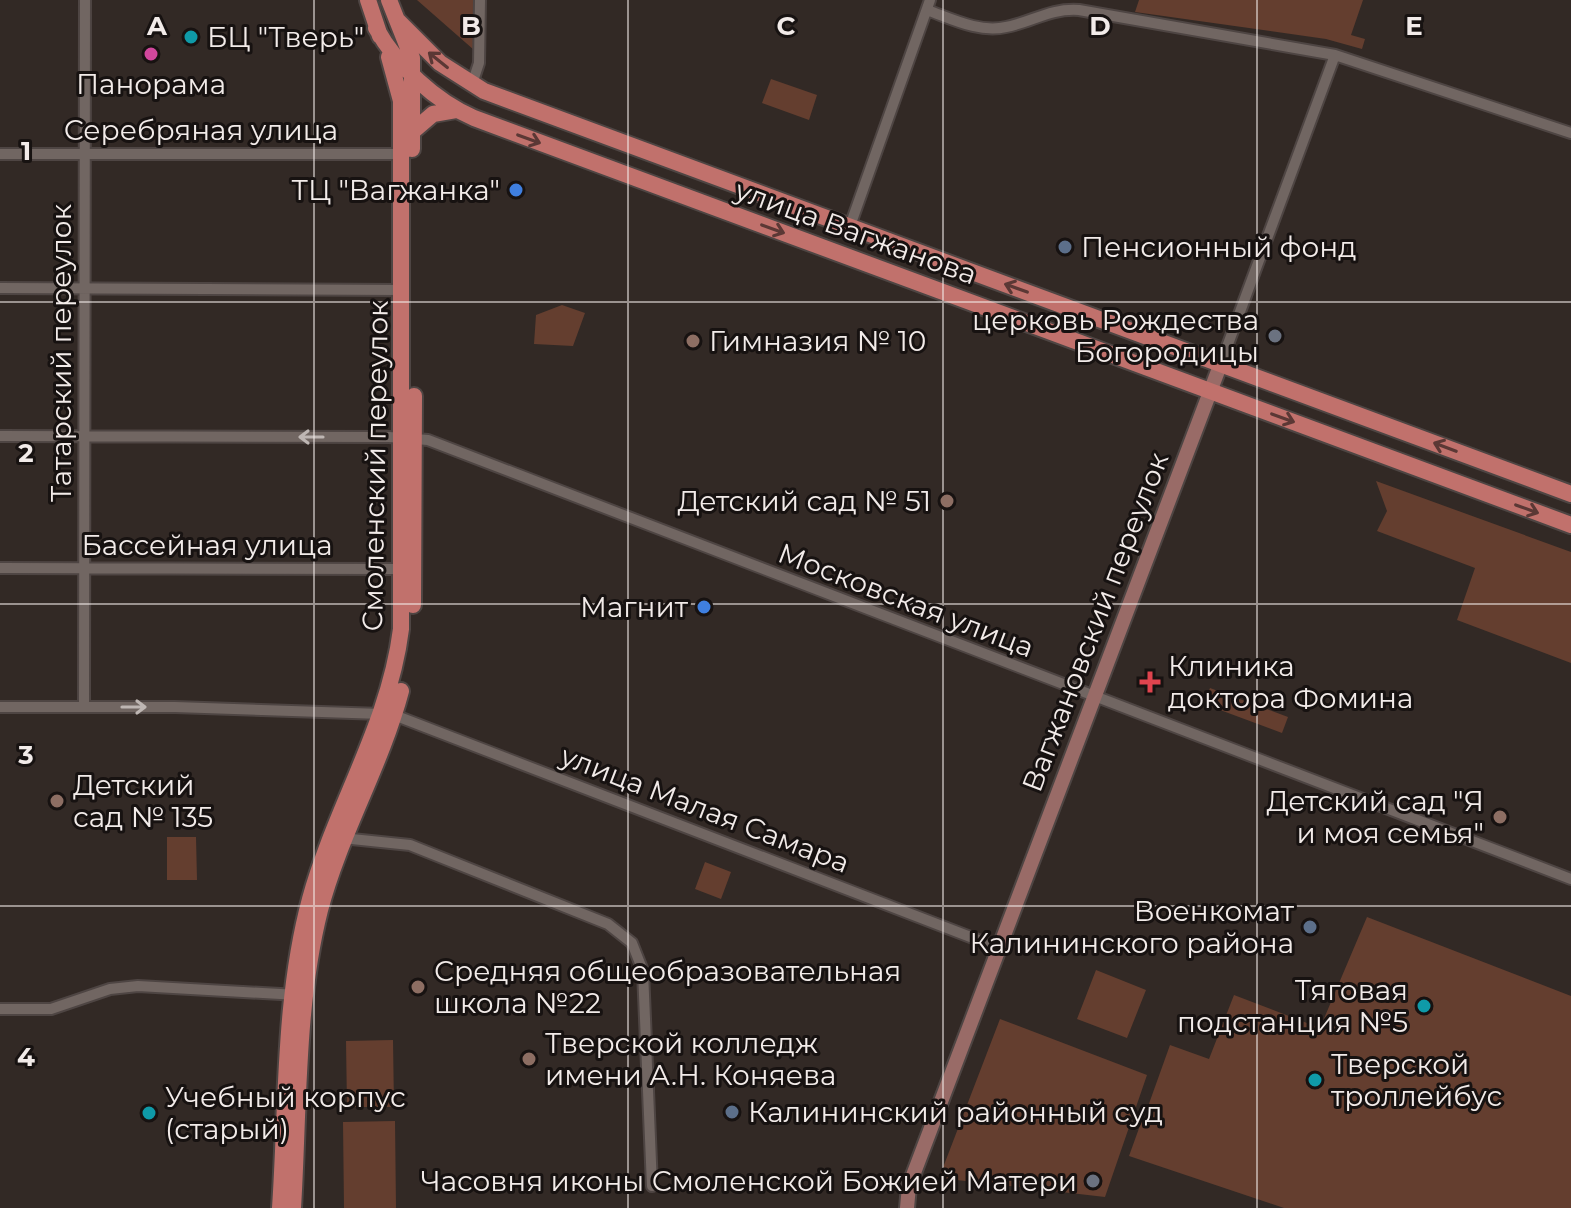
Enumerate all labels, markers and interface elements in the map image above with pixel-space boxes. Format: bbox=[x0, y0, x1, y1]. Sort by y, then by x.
text: A bbox=[146, 10, 168, 42]
text: B bbox=[461, 10, 481, 42]
text: C bbox=[777, 10, 796, 42]
text: D bbox=[1089, 10, 1111, 42]
text: E bbox=[1405, 10, 1423, 42]
place label: БЦ "Тверь" bbox=[207, 20, 364, 54]
marker: БЦ "Тверь" bbox=[182, 28, 200, 46]
marker: Панорама bbox=[142, 45, 160, 63]
one-way arrow bbox=[428, 52, 449, 69]
place label: Панорама bbox=[76, 67, 226, 101]
street label: Серебряная улица bbox=[64, 113, 338, 147]
one-way arrow bbox=[516, 133, 541, 147]
text: 1 bbox=[21, 135, 31, 167]
street label: улица Вагжанова bbox=[730, 172, 981, 291]
place label: ТЦ "Вагжанка" bbox=[291, 173, 500, 207]
marker: ТЦ "Вагжанка" bbox=[507, 181, 525, 199]
street label: Татарский переулок bbox=[44, 204, 78, 502]
one-way arrow bbox=[760, 223, 785, 237]
place label: Пенсионный фонд bbox=[1081, 230, 1356, 264]
marker: Пенсионный фонд bbox=[1056, 238, 1074, 256]
one-way arrow bbox=[1004, 280, 1029, 294]
street label: Смоленский переулок bbox=[355, 300, 395, 632]
place label: церковь Рождества Богородицы bbox=[972, 303, 1259, 369]
place label: Гимназия № 10 bbox=[709, 324, 926, 358]
marker: церковь Рождества Богородицы bbox=[1266, 327, 1284, 345]
marker: Гимназия № 10 bbox=[684, 332, 702, 350]
one-way arrow bbox=[1270, 412, 1295, 427]
one-way arrow bbox=[298, 429, 325, 445]
text: 2 bbox=[18, 437, 34, 469]
one-way arrow bbox=[1434, 439, 1458, 453]
street label: Вагжановский переулок bbox=[1015, 448, 1175, 796]
place label: Детский сад № 51 bbox=[678, 484, 931, 518]
marker: Детский сад № 51 bbox=[938, 492, 956, 510]
one-way arrow bbox=[1514, 503, 1539, 517]
street label: Бассейная улица bbox=[81, 528, 333, 562]
street label: Московская улица bbox=[773, 536, 1039, 664]
place label: Магнит bbox=[580, 590, 689, 624]
marker: Магнит bbox=[695, 598, 713, 616]
place label: Клиника доктора Фомина bbox=[1168, 649, 1413, 715]
marker: Клиника доктора Фомина bbox=[1139, 671, 1161, 693]
one-way arrow bbox=[120, 699, 147, 715]
street label: улица Малая Самара bbox=[555, 738, 854, 880]
text: 3 bbox=[17, 739, 34, 771]
place label: Детский сад № 135 bbox=[73, 768, 213, 834]
place label: Детский сад "Я и моя семья" bbox=[1266, 784, 1484, 850]
marker: Детский сад № 135 bbox=[48, 792, 66, 810]
marker: Детский сад "Я и моя семья" bbox=[1491, 808, 1509, 826]
place label: Военкомат Калининского района bbox=[970, 894, 1295, 960]
marker: Военкомат Калининского района bbox=[1301, 918, 1319, 936]
place label: Средняя общеобразовательная школа №22 bbox=[434, 954, 901, 1020]
place label: Тяговая подстанция №5 bbox=[1177, 973, 1408, 1039]
marker: Средняя общеобразовательная школа №22 bbox=[409, 978, 427, 996]
marker: Тяговая подстанция №5 bbox=[1415, 997, 1433, 1015]
place label: Тверской колледж имени А.Н. Коняева bbox=[545, 1026, 836, 1092]
text: 4 bbox=[17, 1041, 35, 1073]
place label: Тверской троллейбус bbox=[1331, 1047, 1502, 1113]
marker: Тверской колледж имени А.Н. Коняева bbox=[520, 1050, 538, 1068]
marker: Тверской троллейбус bbox=[1306, 1071, 1324, 1089]
place label: Учебный корпус (старый) bbox=[165, 1080, 406, 1146]
place label: Калининский районный суд bbox=[748, 1095, 1163, 1129]
marker: Калининский районный суд bbox=[723, 1103, 741, 1121]
marker: Учебный корпус (старый) bbox=[140, 1104, 158, 1122]
place label: Часовня иконы Смоленской Божией Матери bbox=[421, 1164, 1077, 1198]
marker: Часовня иконы Смоленской Божией Матери bbox=[1084, 1172, 1102, 1190]

